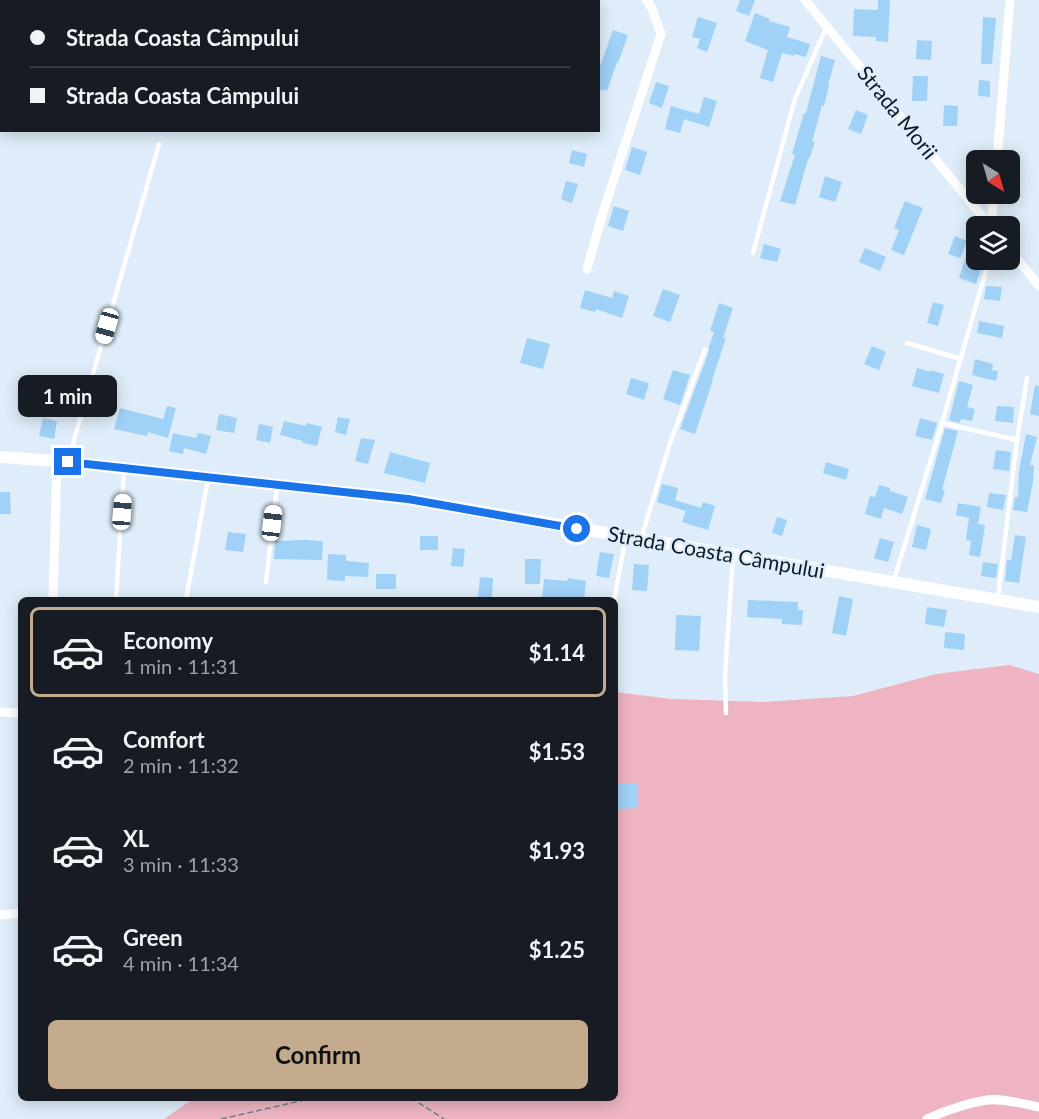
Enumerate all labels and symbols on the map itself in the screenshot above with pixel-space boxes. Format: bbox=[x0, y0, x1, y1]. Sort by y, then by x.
street label: Strada Morii bbox=[853, 60, 943, 164]
north arrow bbox=[966, 150, 1020, 204]
car bbox=[93, 306, 121, 346]
callout: 1 min bbox=[19, 375, 118, 417]
route end bbox=[54, 448, 81, 475]
car bbox=[112, 493, 132, 531]
car bbox=[261, 504, 283, 542]
route start bbox=[563, 515, 590, 542]
street label: Strada Coasta Câmpului bbox=[606, 520, 826, 583]

